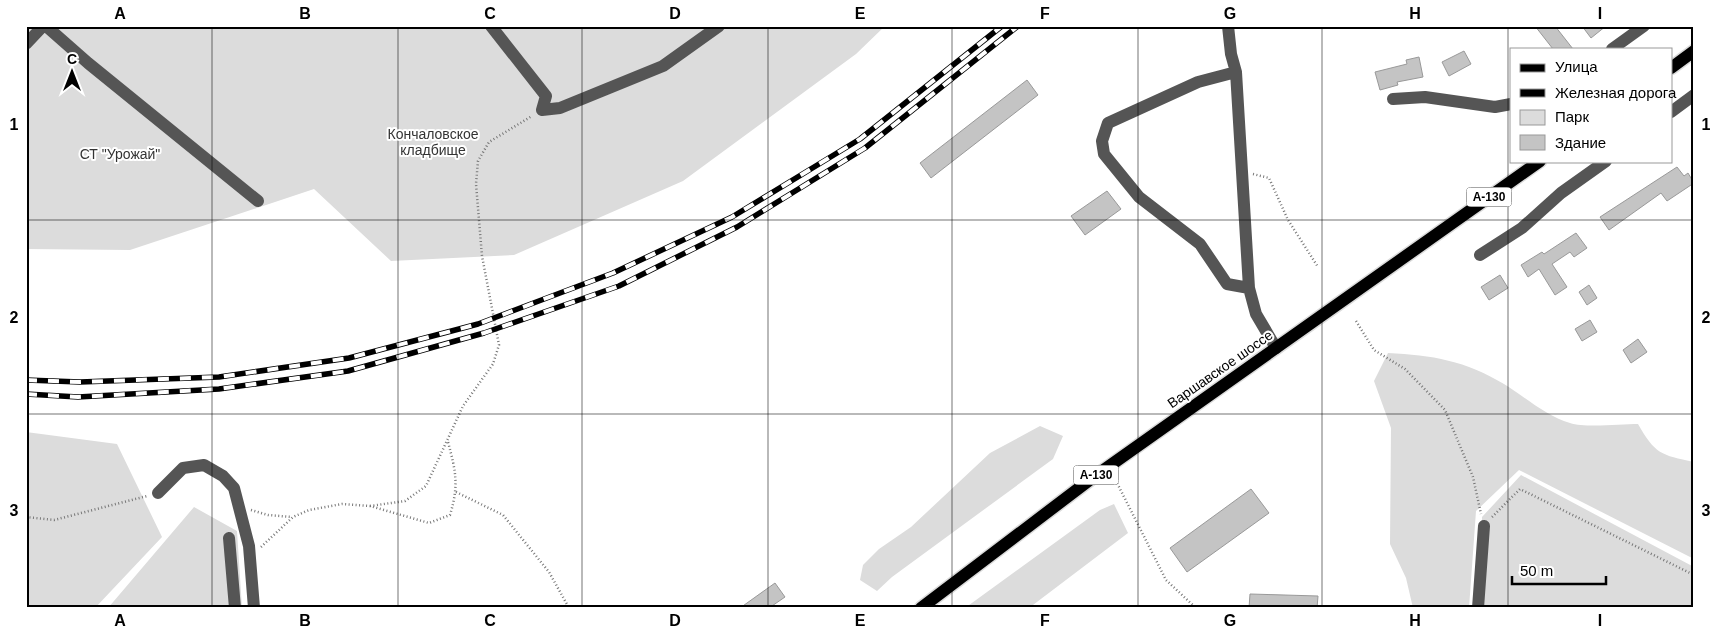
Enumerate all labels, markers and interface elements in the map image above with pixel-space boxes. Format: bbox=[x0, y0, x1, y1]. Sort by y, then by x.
text: A bbox=[114, 5, 126, 22]
text: B bbox=[299, 5, 311, 22]
text: C bbox=[484, 5, 496, 22]
text: D bbox=[669, 5, 681, 22]
text: E bbox=[855, 5, 866, 22]
text: F bbox=[1040, 5, 1050, 22]
text: G bbox=[1224, 5, 1236, 22]
text: H bbox=[1409, 5, 1421, 22]
text: I bbox=[1598, 5, 1602, 22]
north arrow bbox=[48, 48, 98, 98]
legend bbox=[1510, 48, 1672, 162]
text: С bbox=[67, 51, 77, 67]
text: Улица bbox=[1555, 58, 1598, 75]
text: Железная дорога bbox=[1555, 84, 1677, 101]
text: Парк bbox=[1555, 108, 1589, 125]
text: 1 bbox=[10, 116, 19, 133]
text: 1 bbox=[1702, 116, 1711, 133]
park label: Кончаловское кладбище bbox=[388, 126, 479, 158]
text: Здание bbox=[1555, 134, 1606, 151]
park label: СТ "Урожай" bbox=[80, 146, 160, 162]
road number: А-130 bbox=[1466, 188, 1512, 206]
text: 2 bbox=[10, 309, 19, 326]
text: 2 bbox=[1702, 309, 1711, 326]
street label: Варшавское шоссе bbox=[1164, 327, 1276, 411]
road number: А-130 bbox=[1074, 466, 1118, 484]
text: 3 bbox=[10, 502, 19, 519]
text: 3 bbox=[1702, 502, 1711, 519]
scale bar bbox=[1512, 554, 1606, 586]
text: 50 m bbox=[1520, 562, 1553, 579]
text: A bbox=[114, 612, 126, 629]
text: B bbox=[299, 612, 311, 629]
text: C bbox=[484, 612, 496, 629]
text: D bbox=[669, 612, 681, 629]
text: E bbox=[855, 612, 866, 629]
text: F bbox=[1040, 612, 1050, 629]
text: G bbox=[1224, 612, 1236, 629]
text: H bbox=[1409, 612, 1421, 629]
text: I bbox=[1598, 612, 1602, 629]

